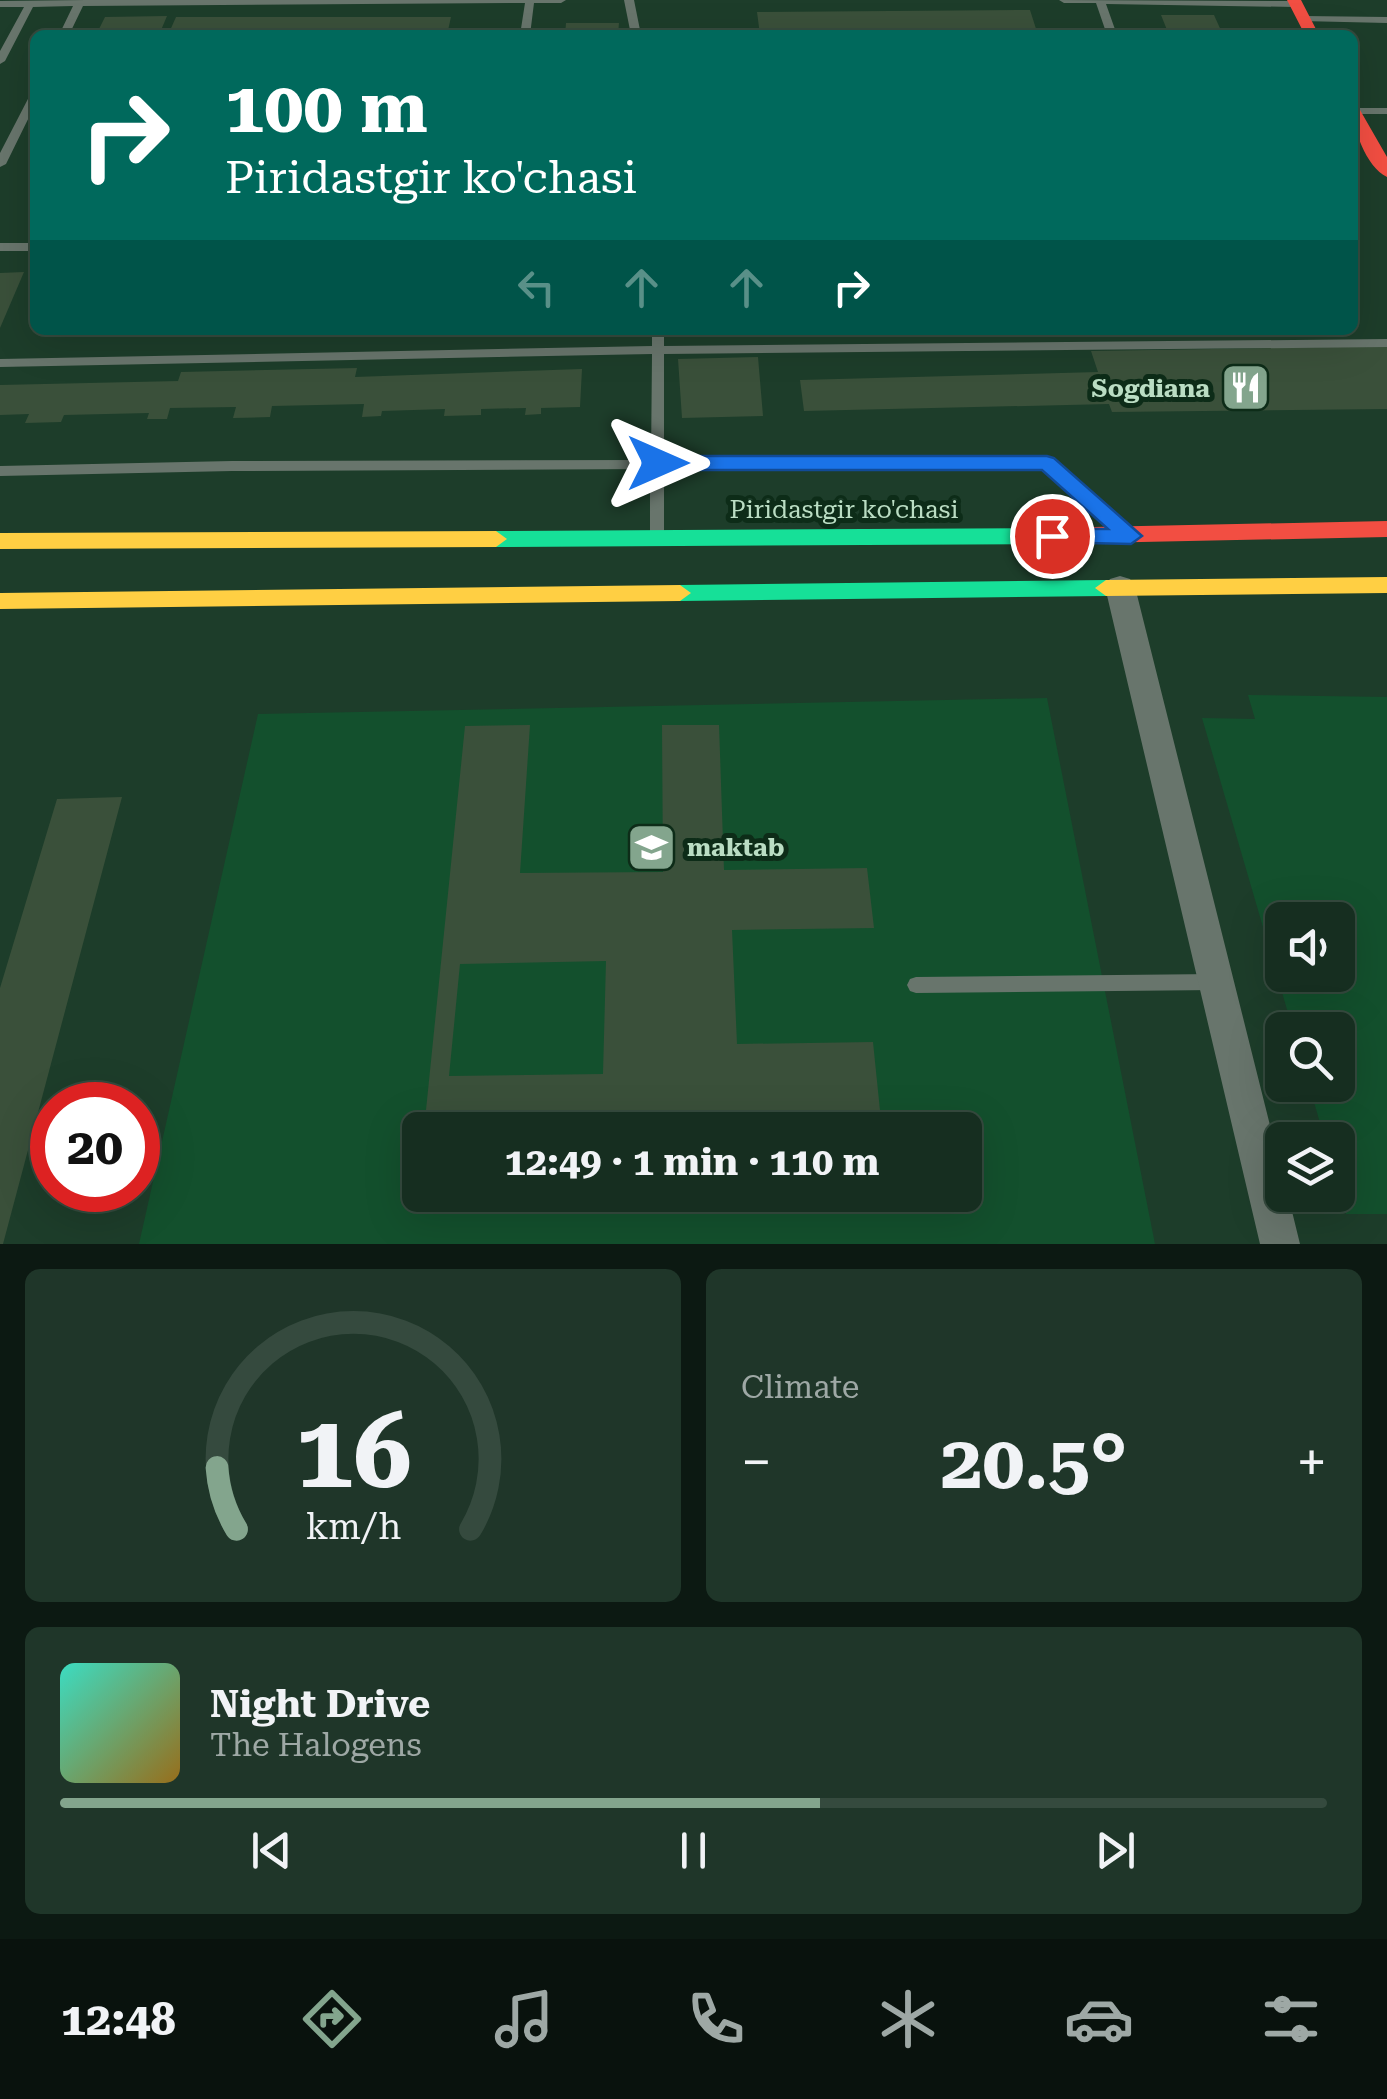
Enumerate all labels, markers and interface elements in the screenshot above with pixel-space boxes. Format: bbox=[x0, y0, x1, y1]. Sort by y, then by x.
text: 100 m bbox=[225, 67, 428, 149]
icon: right bbox=[60, 70, 190, 200]
text: Piridastgir ko'chasi bbox=[225, 151, 637, 204]
icon: left bbox=[509, 260, 564, 315]
icon: ahead bbox=[614, 260, 669, 315]
icon: ahead bbox=[719, 260, 774, 315]
icon: right bbox=[824, 260, 879, 315]
restaurant icon: Sogdiana bbox=[1219, 362, 1271, 414]
place label: Sogdiana bbox=[1092, 374, 1210, 403]
position arrow bbox=[606, 411, 710, 515]
pin bbox=[1010, 494, 1095, 579]
street label: Piridastgir ko'chasi bbox=[730, 495, 958, 524]
icon: arrive bbox=[1025, 509, 1080, 564]
school or university icon: maktab bbox=[626, 821, 678, 873]
place label: maktab bbox=[687, 833, 784, 862]
map controls bbox=[1265, 902, 1355, 1212]
button: sound bbox=[1265, 902, 1355, 992]
button: search bbox=[1265, 1012, 1355, 1102]
speed limit sign: 20 bbox=[30, 1082, 160, 1212]
button: layers bbox=[1265, 1122, 1355, 1212]
text: 12:49 · 1 min · 110 m bbox=[505, 1140, 879, 1184]
text: Climate bbox=[741, 1368, 859, 1406]
text: 16 bbox=[295, 1391, 411, 1512]
text: 20.5° bbox=[941, 1418, 1127, 1506]
text: − bbox=[741, 1430, 772, 1494]
text: + bbox=[1296, 1430, 1327, 1494]
text: km/h bbox=[305, 1506, 401, 1548]
text: Night Drive bbox=[210, 1682, 430, 1726]
text: The Halogens bbox=[210, 1726, 422, 1764]
icon: previous bbox=[244, 1823, 299, 1878]
icon: pause bbox=[666, 1823, 721, 1878]
icon: next bbox=[1088, 1823, 1143, 1878]
icon: directions bbox=[297, 1984, 367, 2054]
icon: music bbox=[489, 1984, 559, 2054]
icon: phone bbox=[681, 1984, 751, 2054]
icon: climate bbox=[873, 1984, 943, 2054]
icon: car bbox=[1064, 1984, 1134, 2054]
icon: filters bbox=[1256, 1984, 1326, 2054]
text: 12:48 bbox=[61, 1993, 176, 2046]

